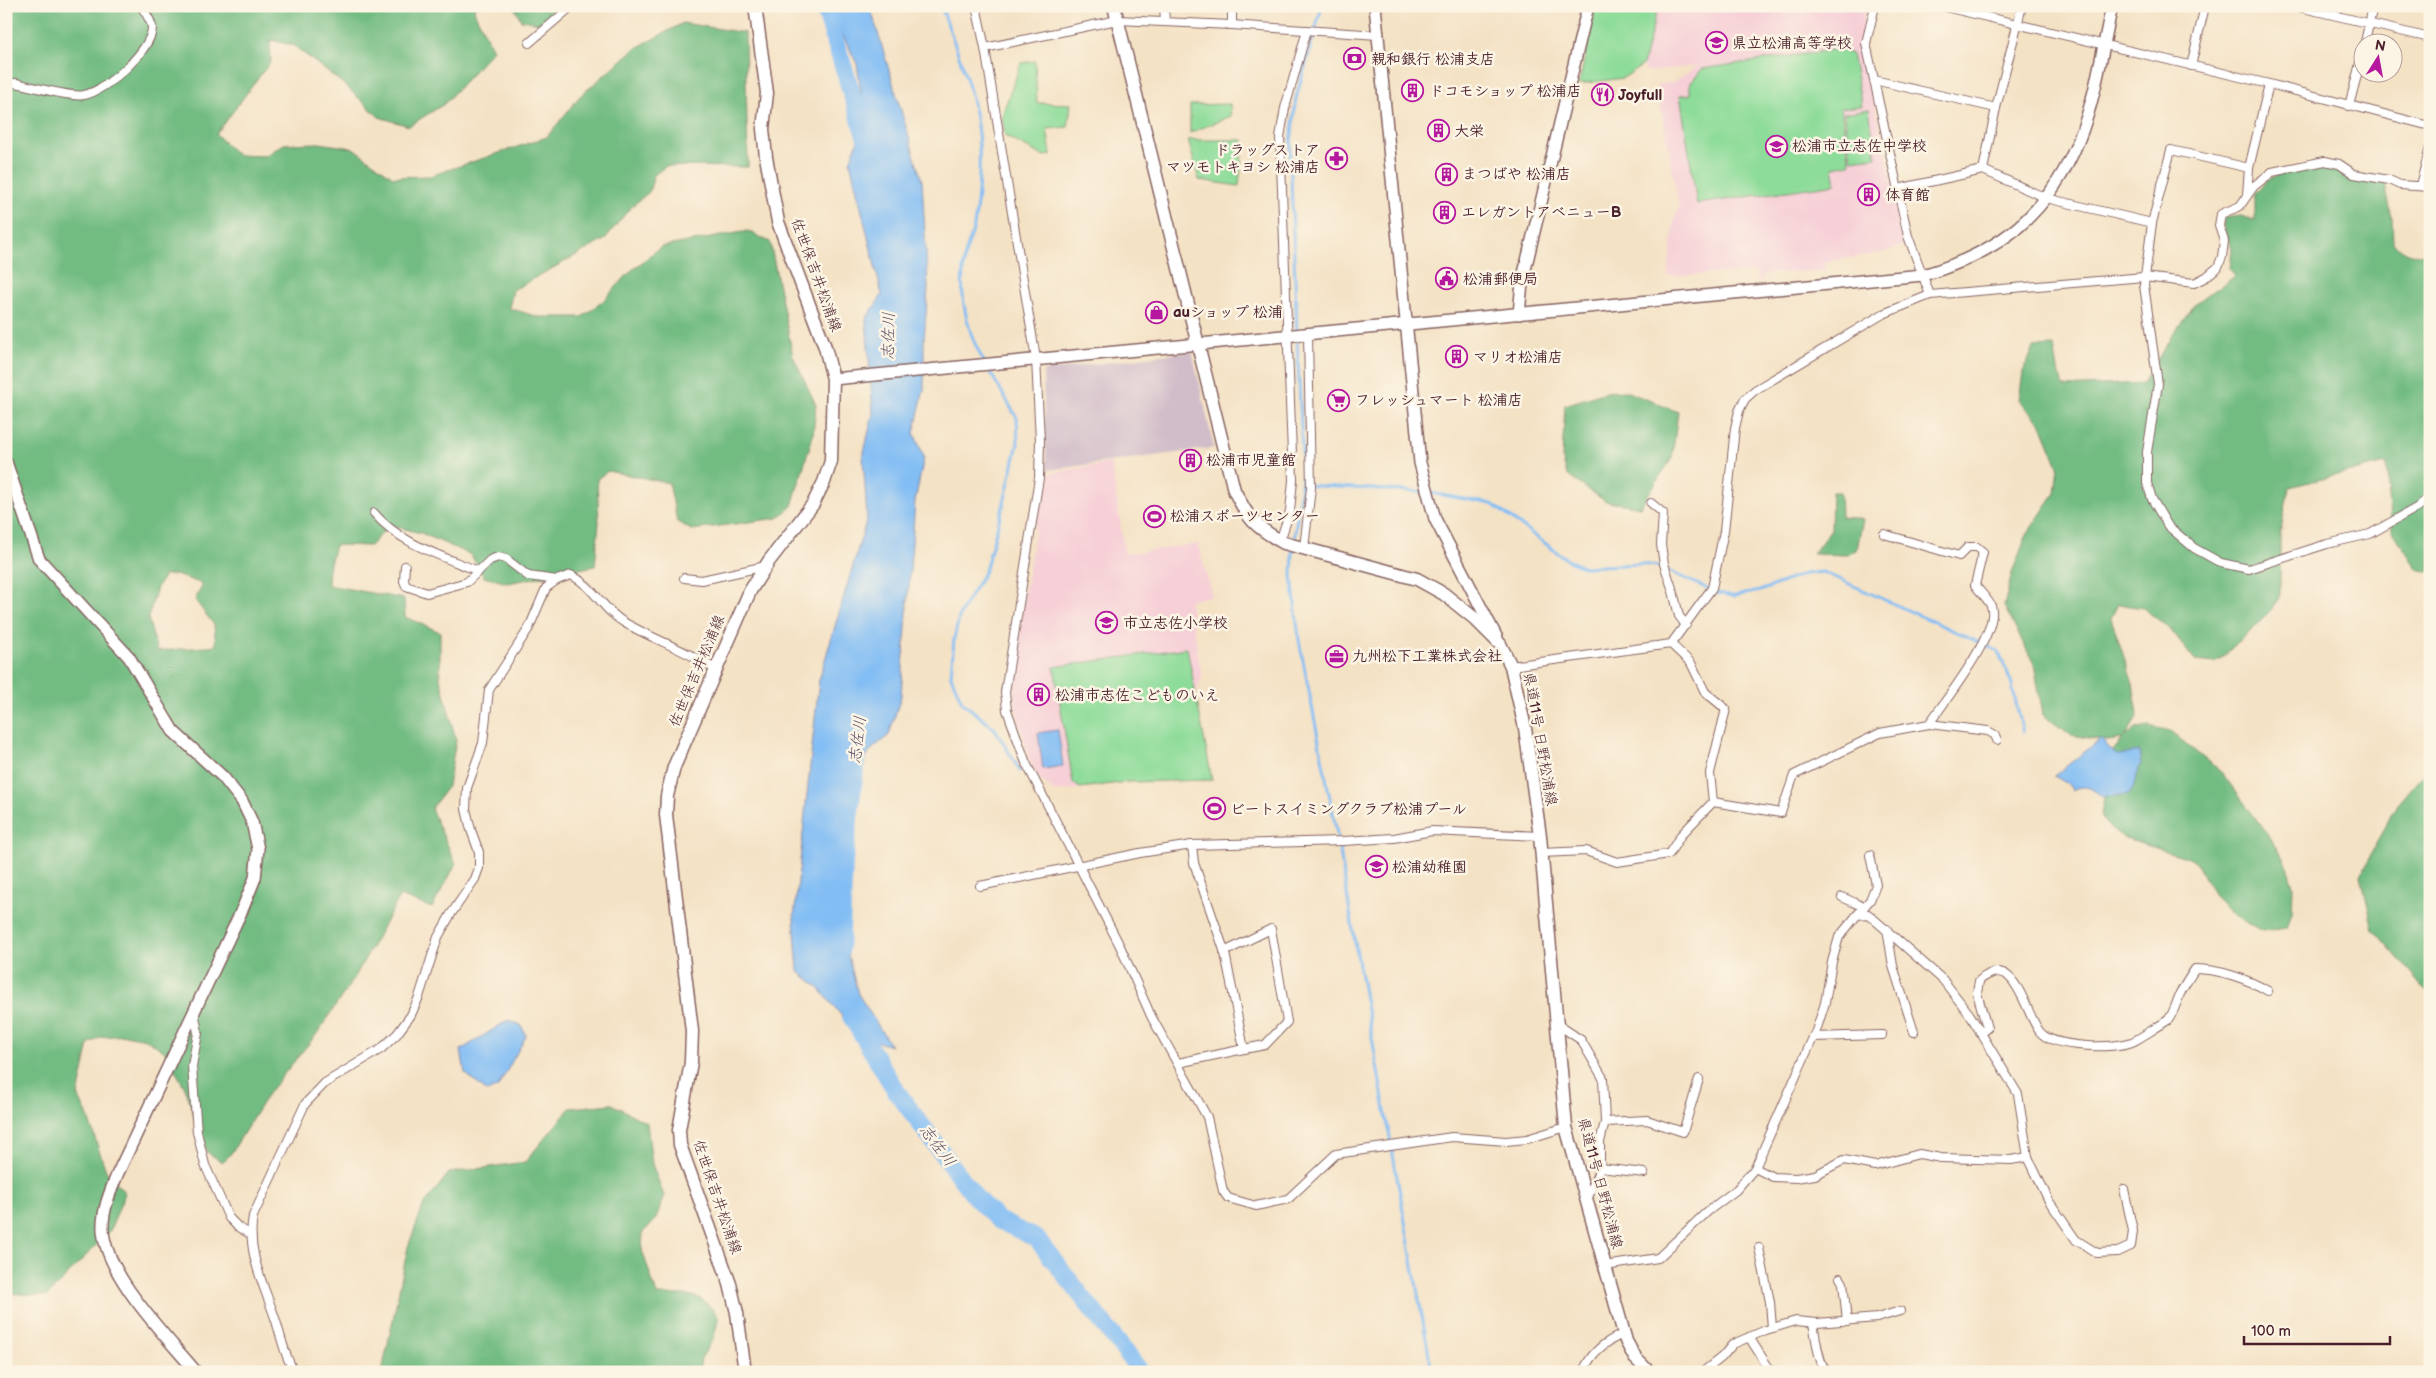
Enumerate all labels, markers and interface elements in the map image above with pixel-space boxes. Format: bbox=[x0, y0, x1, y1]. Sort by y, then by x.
school or university icon: 県立松浦高等学校 bbox=[1704, 31, 1728, 55]
north arrow bbox=[2354, 32, 2404, 82]
place label: 県立松浦高等学校 bbox=[1732, 34, 1852, 53]
text: N bbox=[2374, 36, 2387, 55]
bank icon: 親和銀行 松浦支店 bbox=[1343, 47, 1367, 71]
place label: 親和銀行 松浦支店 bbox=[1371, 50, 1495, 69]
building icon: ドコモショップ 松浦店 bbox=[1401, 79, 1425, 103]
place label: ドコモショップ 松浦店 bbox=[1429, 82, 1582, 101]
restaurant icon: Joyfull bbox=[1590, 83, 1614, 107]
place label: Joyfull bbox=[1618, 86, 1662, 105]
building icon: 大栄 bbox=[1426, 119, 1450, 143]
place label: 大栄 bbox=[1454, 122, 1484, 141]
school or university icon: 松浦市立志佐中学校 bbox=[1764, 134, 1788, 158]
place label: 松浦市立志佐中学校 bbox=[1792, 137, 1927, 156]
place label: ドラッグストア マツモトキヨシ 松浦店 bbox=[1166, 141, 1320, 177]
pharmacy icon: ドラッグストア マツモトキヨシ 松浦店 bbox=[1324, 147, 1348, 171]
building icon: まつばや 松浦店 bbox=[1434, 162, 1458, 186]
place label: まつばや 松浦店 bbox=[1462, 165, 1571, 184]
building icon: 体育館 bbox=[1857, 183, 1881, 207]
place label: 体育館 bbox=[1885, 186, 1930, 205]
building icon: エレガントアベニューB bbox=[1433, 200, 1457, 224]
place label: エレガントアベニューB bbox=[1461, 203, 1622, 222]
street label: 佐世保吉井松浦線 bbox=[787, 215, 845, 335]
public building icon: 松浦郵便局 bbox=[1435, 267, 1459, 291]
place label: 松浦郵便局 bbox=[1463, 270, 1538, 289]
shop icon: auショップ 松浦 bbox=[1145, 300, 1169, 324]
place label: auショップ 松浦 bbox=[1173, 303, 1283, 322]
water label: 志佐川 bbox=[879, 312, 899, 360]
building icon: マリオ松浦店 bbox=[1445, 345, 1469, 369]
place label: マリオ松浦店 bbox=[1473, 348, 1563, 367]
supermarket icon: フレッシュマート 松浦店 bbox=[1327, 388, 1351, 412]
place label: フレッシュマート 松浦店 bbox=[1355, 391, 1523, 410]
building icon: 松浦市児童館 bbox=[1178, 448, 1202, 472]
place label: 松浦市児童館 bbox=[1206, 451, 1296, 470]
sports icon: 松浦スポーツセンター bbox=[1142, 504, 1166, 528]
place label: 松浦スポーツセンター bbox=[1170, 507, 1320, 526]
school or university icon: 市立志佐小学校 bbox=[1095, 611, 1119, 635]
street label: 佐世保吉井松浦線 bbox=[665, 612, 729, 730]
place label: 市立志佐小学校 bbox=[1123, 614, 1228, 633]
office icon: 九州松下工業株式会社 bbox=[1324, 644, 1348, 668]
place label: 九州松下工業株式会社 bbox=[1352, 647, 1502, 666]
street label: 県道11号 日野松浦線 bbox=[1519, 671, 1561, 807]
building icon: 松浦市志佐こどものいえ bbox=[1027, 683, 1051, 707]
place label: 松浦市志佐こどものいえ bbox=[1055, 686, 1220, 705]
water label: 志佐川 bbox=[846, 715, 870, 765]
sports icon: ビートスイミングクラブ松浦プール bbox=[1202, 797, 1226, 821]
place label: ビートスイミングクラブ松浦プール bbox=[1230, 800, 1467, 819]
school or university icon: 松浦幼稚園 bbox=[1364, 855, 1388, 879]
place label: 松浦幼稚園 bbox=[1392, 858, 1467, 877]
street label: 県道11号 日野松浦線 bbox=[1573, 1115, 1627, 1251]
water label: 志佐川 bbox=[915, 1121, 959, 1171]
street label: 佐世保吉井松浦線 bbox=[688, 1137, 746, 1257]
scale bar bbox=[2244, 1313, 2390, 1345]
text: 100 m bbox=[2251, 1322, 2291, 1341]

